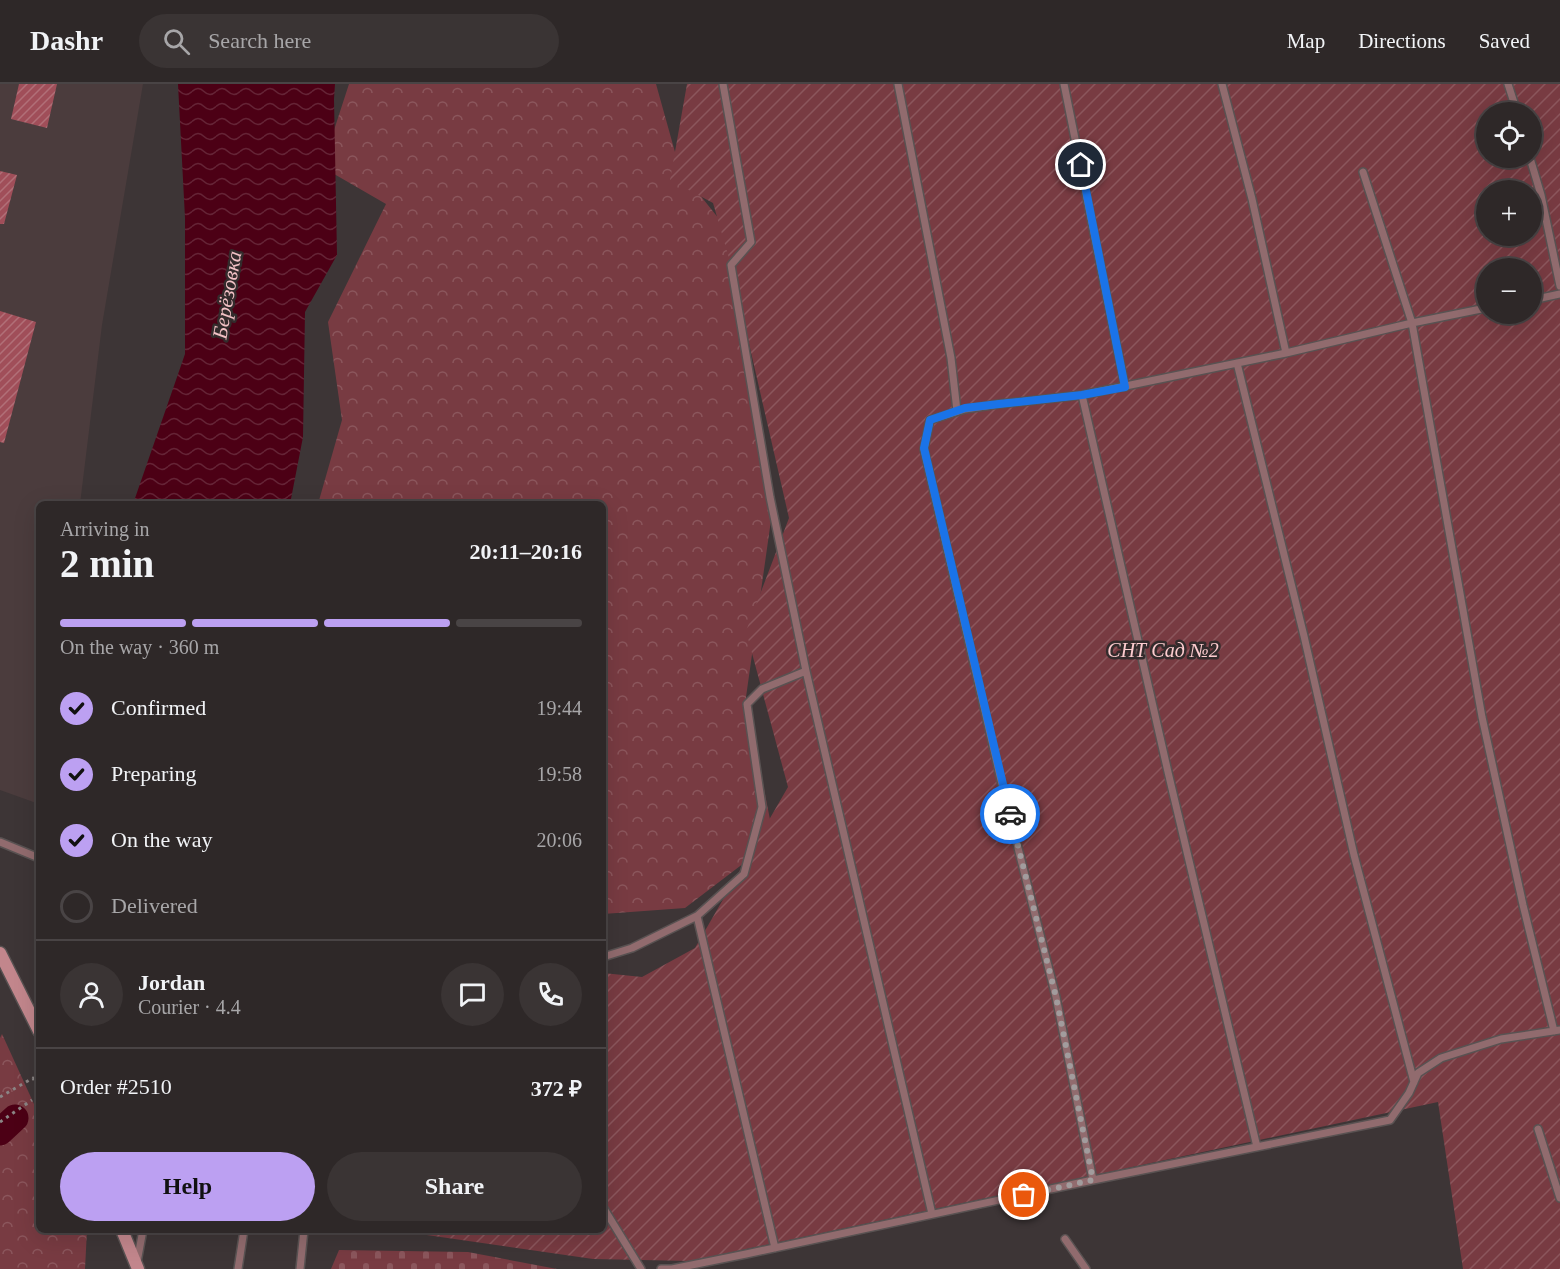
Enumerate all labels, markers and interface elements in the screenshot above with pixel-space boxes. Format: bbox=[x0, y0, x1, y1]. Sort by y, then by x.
search box bbox=[139, 14, 559, 68]
text: Dashr bbox=[30, 25, 103, 56]
icon: search bbox=[160, 25, 193, 58]
text: Search here bbox=[208, 28, 311, 53]
text: Map bbox=[1287, 29, 1325, 53]
text: Directions bbox=[1358, 29, 1446, 53]
text: Saved bbox=[1479, 29, 1530, 53]
map controls bbox=[1476, 102, 1542, 324]
button: locate bbox=[1476, 102, 1542, 168]
pin bbox=[1055, 139, 1106, 190]
icon: home bbox=[1064, 148, 1097, 181]
button: + bbox=[1476, 180, 1542, 246]
water label: Берёзовка bbox=[207, 249, 247, 342]
button: − bbox=[1476, 258, 1542, 324]
text: Arriving in bbox=[60, 518, 149, 540]
text: 20:11–20:16 bbox=[470, 539, 582, 564]
text: 2 min bbox=[60, 542, 154, 585]
text: On the way · 360 m bbox=[60, 636, 219, 658]
park label: СНТ Сад №2 bbox=[1107, 639, 1219, 661]
icon: check bbox=[60, 692, 93, 725]
text: Confirmed bbox=[111, 695, 206, 720]
text: 19:44 bbox=[536, 697, 582, 719]
icon: check bbox=[60, 758, 93, 791]
text: Preparing bbox=[111, 761, 197, 786]
text: 19:58 bbox=[536, 763, 582, 785]
courier bbox=[980, 784, 1040, 844]
icon: car bbox=[994, 798, 1027, 831]
icon: check bbox=[60, 824, 93, 857]
text: On the way bbox=[111, 827, 212, 852]
text: 20:06 bbox=[536, 829, 582, 851]
text: Delivered bbox=[111, 893, 198, 918]
button: person bbox=[60, 963, 123, 1026]
button: chat bbox=[441, 963, 504, 1026]
button: phone bbox=[519, 963, 582, 1026]
text: Jordan bbox=[138, 970, 205, 995]
text: Courier · 4.4 bbox=[138, 996, 241, 1018]
text: Order #2510 bbox=[60, 1074, 172, 1099]
text: 372 ₽ bbox=[531, 1076, 582, 1101]
button: Help bbox=[60, 1152, 315, 1221]
button: Share bbox=[327, 1152, 582, 1221]
pin bbox=[998, 1169, 1049, 1220]
icon: bag bbox=[1007, 1178, 1040, 1211]

